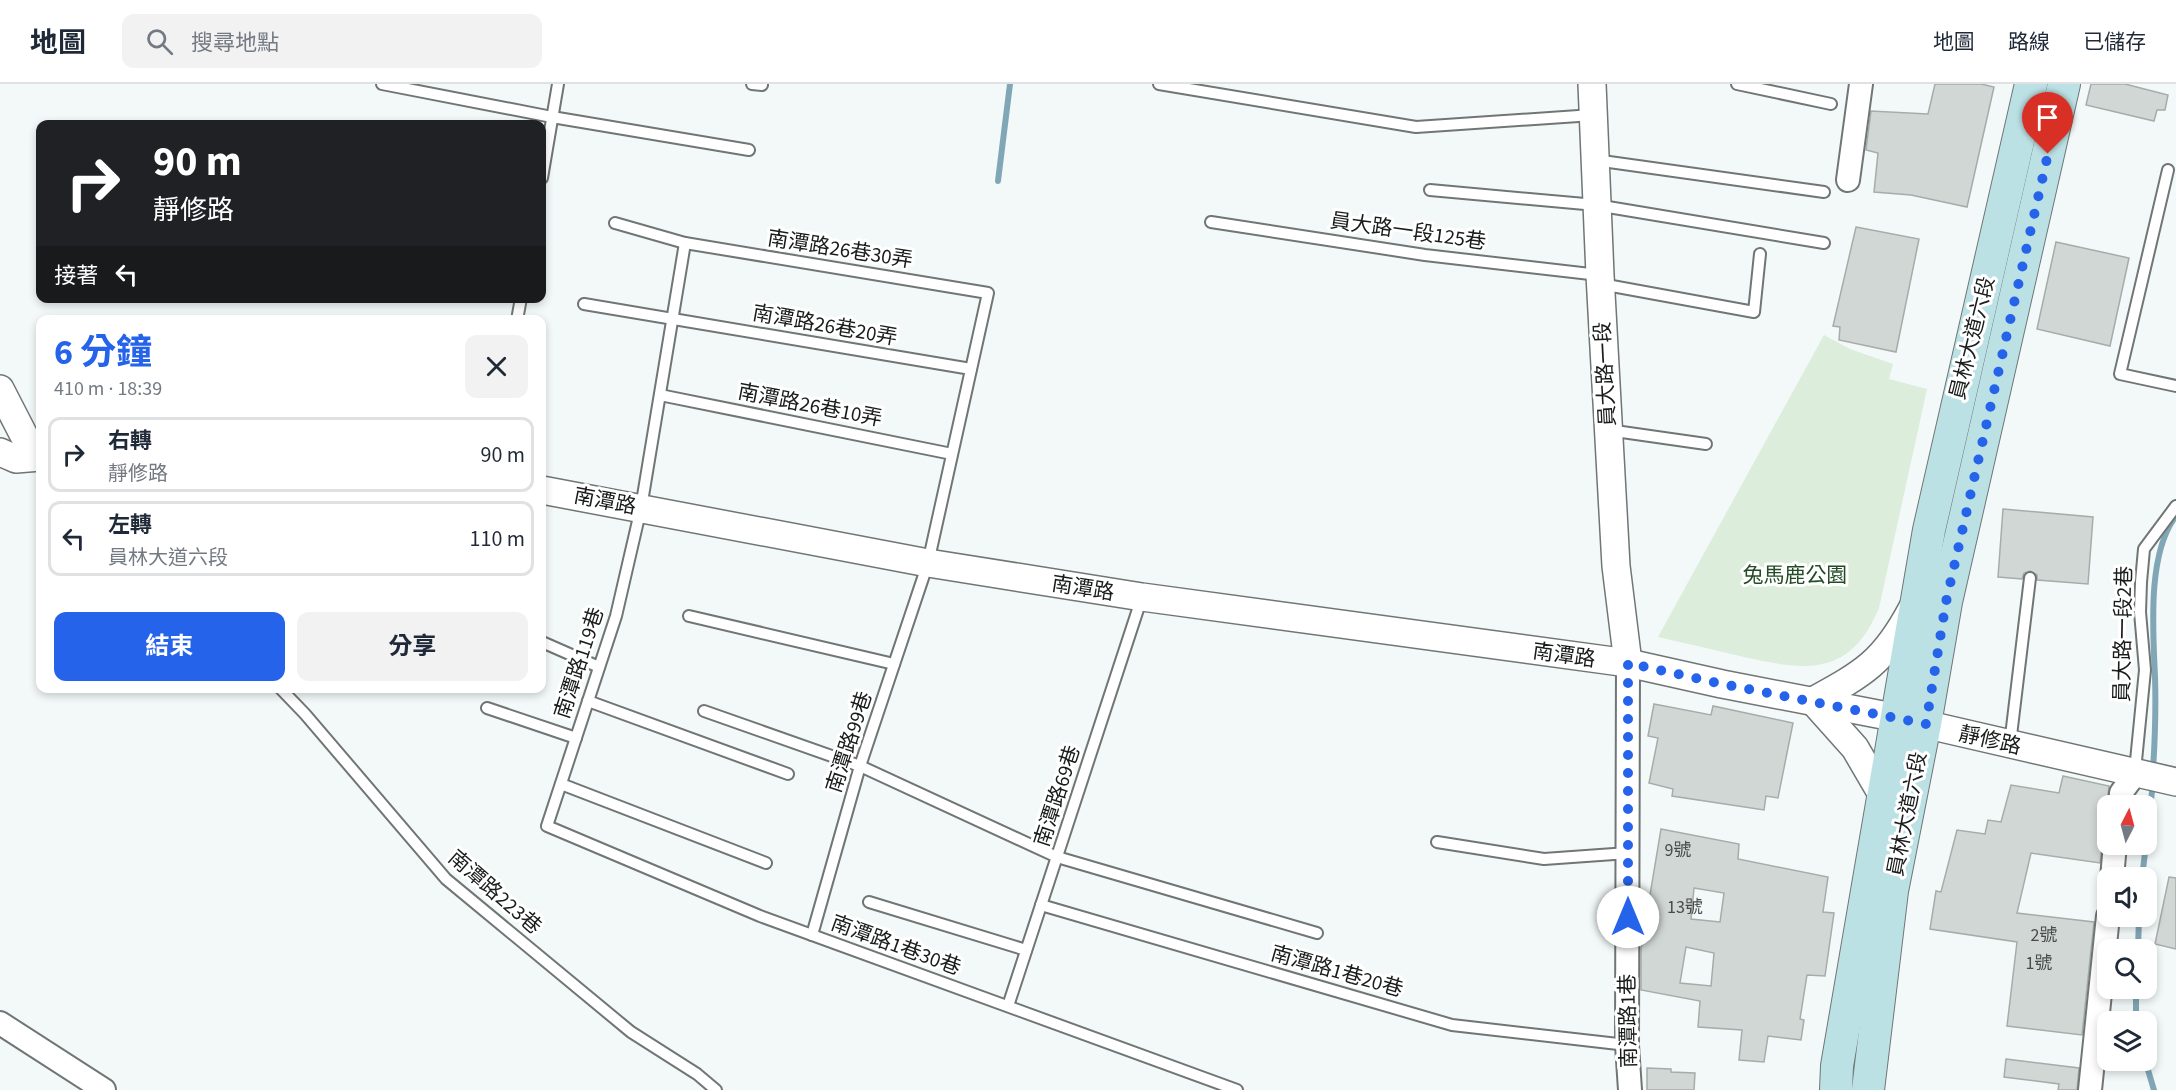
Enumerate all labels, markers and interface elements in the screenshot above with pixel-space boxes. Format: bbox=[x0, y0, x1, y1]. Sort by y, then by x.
search box bbox=[122, 14, 542, 68]
text: 地圖 bbox=[30, 23, 86, 63]
icon: search bbox=[143, 25, 176, 58]
text: 搜尋地點 bbox=[191, 27, 279, 59]
text: 地圖 bbox=[1933, 27, 1975, 57]
text: 路線 bbox=[2008, 27, 2050, 57]
text: 已儲存 bbox=[2083, 27, 2146, 57]
pin bbox=[2022, 92, 2073, 154]
icon: arrive bbox=[2031, 101, 2064, 134]
text: 90 m bbox=[153, 132, 242, 192]
icon: right bbox=[54, 144, 132, 222]
text: 靜修路 bbox=[153, 191, 234, 230]
street label: 員大路一段125巷 bbox=[1328, 205, 1488, 257]
street label: 南潭路26巷30弄 bbox=[765, 223, 915, 275]
icon: left bbox=[110, 258, 143, 291]
text: 接著 bbox=[54, 260, 98, 292]
street label: 員林大道六段 bbox=[1942, 273, 2002, 403]
street label: 南潭路26巷20弄 bbox=[750, 297, 900, 353]
street label: 員大路一段 bbox=[1587, 321, 1623, 427]
text: 6 分鐘 bbox=[54, 327, 152, 378]
button: close bbox=[465, 335, 528, 398]
text: 410 m · 18:39 bbox=[54, 375, 162, 403]
street label: 南潭路26巷10弄 bbox=[735, 376, 885, 434]
text: 右轉 bbox=[108, 425, 152, 457]
icon: right bbox=[57, 438, 90, 471]
text: 90 m bbox=[480, 439, 525, 471]
text: 靜修路 bbox=[108, 460, 168, 488]
street label: 南潭路 bbox=[571, 480, 639, 522]
text: 左轉 bbox=[108, 509, 152, 541]
icon: left bbox=[57, 522, 90, 555]
text: 110 m bbox=[470, 523, 525, 555]
text: 員林大道六段 bbox=[108, 544, 228, 572]
park label: 兔馬鹿公園 bbox=[1743, 560, 1848, 590]
street label: 員大路一段2巷 bbox=[2107, 566, 2139, 702]
street label: 南潭路 bbox=[1050, 568, 1116, 608]
street label: 南潭路119巷 bbox=[547, 604, 611, 722]
button: 結束 bbox=[54, 612, 285, 681]
button: 分享 bbox=[297, 612, 528, 681]
street label: 南潭路 bbox=[1531, 636, 1597, 674]
street label: 南潭路99巷 bbox=[819, 687, 879, 797]
street label: 靜修路 bbox=[1956, 718, 2024, 762]
street label: 南潭路69巷 bbox=[1027, 741, 1087, 851]
street label: 員林大道六段 bbox=[1880, 749, 1934, 879]
north arrow bbox=[2097, 795, 2157, 855]
map controls bbox=[2097, 795, 2157, 1071]
house number: 9號 bbox=[1665, 838, 1691, 863]
street label: 南潭路223巷 bbox=[442, 843, 548, 941]
button: sound bbox=[2097, 867, 2157, 927]
position arrow bbox=[1596, 885, 1660, 949]
house number: 13號 bbox=[1667, 895, 1703, 920]
street label: 南潭路1巷30巷 bbox=[827, 908, 965, 982]
house number: 2號 bbox=[2031, 923, 2057, 948]
street label: 南潭路1巷20巷 bbox=[1267, 938, 1407, 1004]
button: search bbox=[2097, 939, 2157, 999]
house number: 1號 bbox=[2026, 951, 2052, 976]
street label: 南潭路1巷 bbox=[1612, 974, 1644, 1068]
button: layers bbox=[2097, 1011, 2157, 1071]

